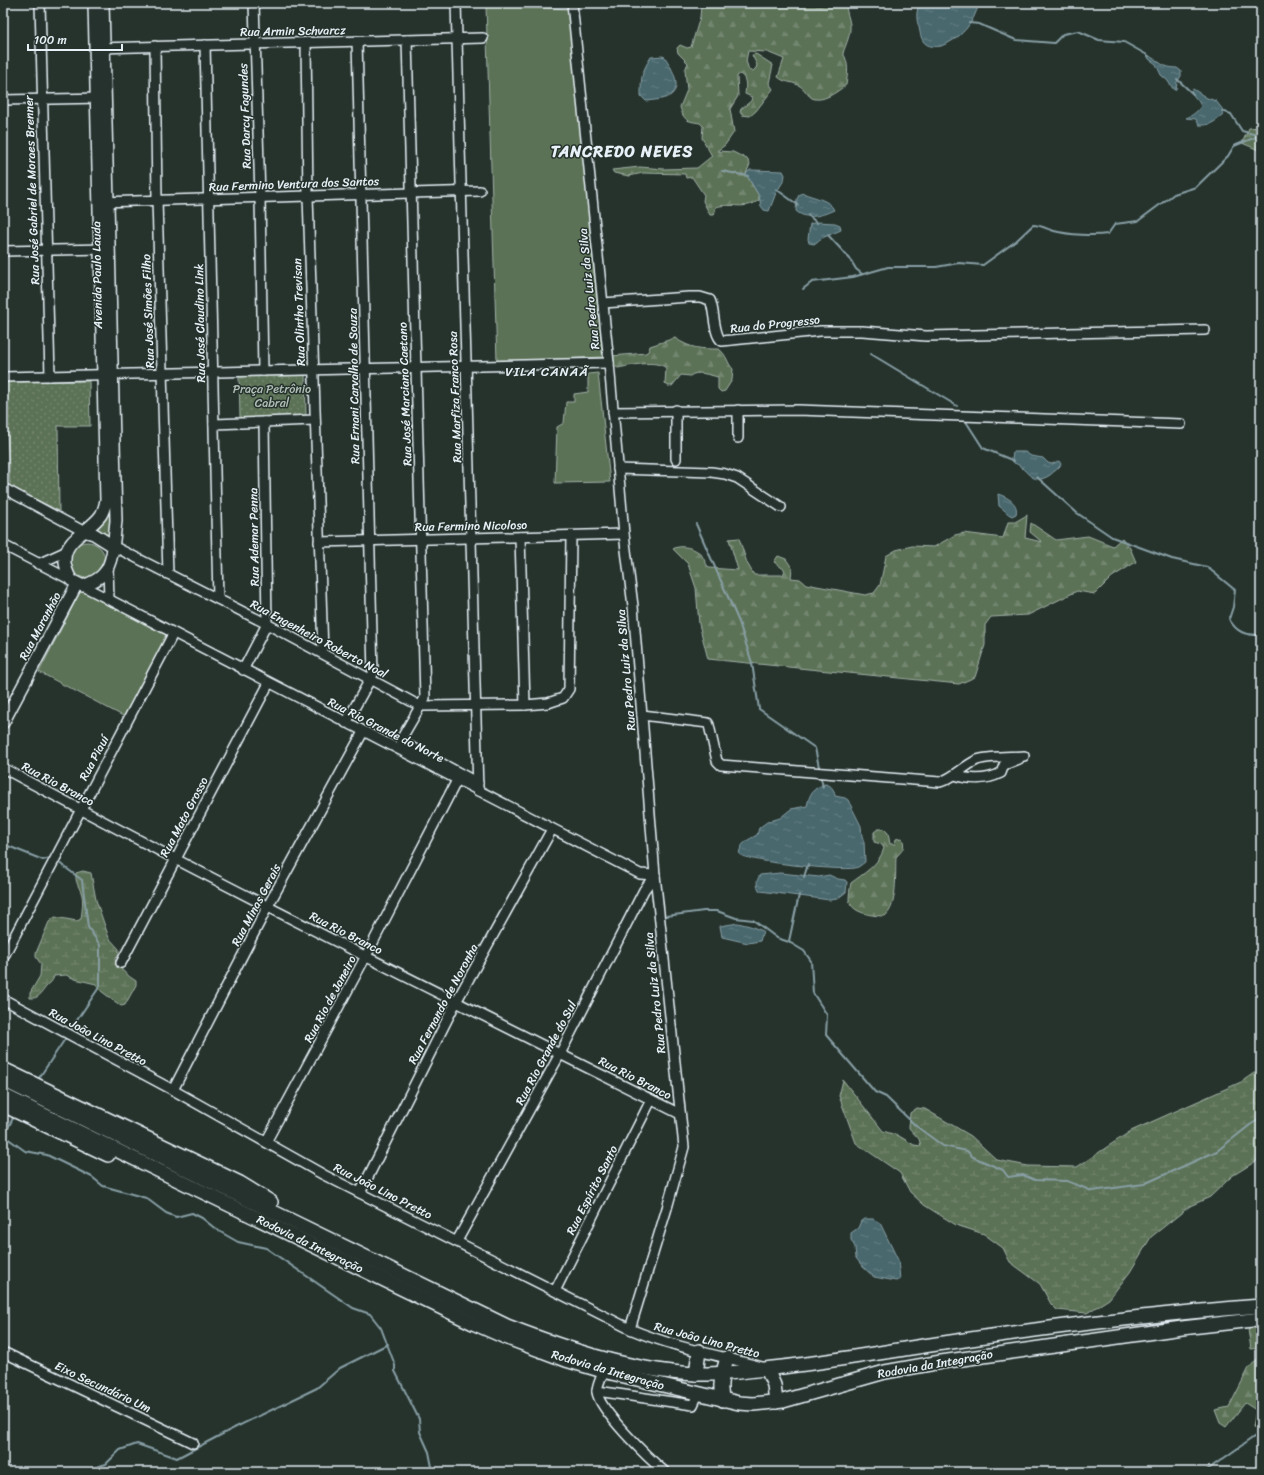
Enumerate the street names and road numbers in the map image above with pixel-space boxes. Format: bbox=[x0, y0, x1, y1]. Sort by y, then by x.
street label: Rua Armin Schvarcz bbox=[240, 19, 346, 43]
street label: Rua Darcy Fagundes bbox=[232, 62, 258, 169]
street label: Rua José Gabriel de Moraes Brenner bbox=[18, 94, 46, 285]
street label: Rua Fermino Ventura dos Santos bbox=[208, 170, 380, 198]
street label: Avenida Paulo Lauda bbox=[85, 221, 109, 330]
street label: Rua Pedro Luiz da Silva bbox=[572, 227, 606, 351]
street label: Rua José Simões Filho bbox=[135, 254, 161, 368]
street label: Rua Olintho Trevisan bbox=[286, 257, 312, 366]
street label: Rua José Claudino Link bbox=[188, 263, 212, 383]
street label: Rua Ernani Carvalho de Souza bbox=[342, 307, 366, 464]
street label: Rua do Progresso bbox=[729, 308, 821, 340]
street label: Rua José Marciano Caetano bbox=[391, 322, 419, 466]
street label: Rua Marfiza Franco Rosa bbox=[442, 330, 468, 463]
street label: Rua Ademar Penna bbox=[242, 488, 266, 586]
street label: Rua Fermino Nicoloso bbox=[415, 514, 527, 538]
street label: Rua Maranhão bbox=[13, 588, 67, 664]
street label: Rua Engenheiro Roberto Noal bbox=[246, 593, 392, 685]
street label: Rua Pedro Luiz da Silva bbox=[610, 608, 642, 732]
street label: Rua Rio Grande do Norte bbox=[324, 691, 448, 769]
street label: Rua Piauí bbox=[73, 730, 116, 785]
street label: Rua Rio Branco bbox=[18, 756, 98, 812]
street label: Rua Mato Grosso bbox=[154, 773, 215, 861]
street label: Rua Minas Gerais bbox=[225, 859, 287, 950]
street label: Rua Rio Branco bbox=[305, 905, 387, 961]
street label: Rua Pedro Luiz da Silva bbox=[638, 931, 672, 1055]
street label: Rua Fernando de Noronha bbox=[402, 940, 484, 1068]
street label: Rua Rio de Janeiro bbox=[298, 951, 362, 1047]
street label: Rua Rio Grande do Sul bbox=[509, 996, 583, 1109]
street label: Rua João Lino Pretto bbox=[45, 1002, 151, 1072]
street label: Rua Rio Branco bbox=[594, 1050, 676, 1106]
street label: Rua Espírito Santo bbox=[560, 1141, 624, 1239]
street label: Rua João Lino Pretto bbox=[330, 1157, 436, 1225]
street label: Rodovia da Integração bbox=[253, 1209, 367, 1279]
street label: Rua João Lino Pretto bbox=[652, 1315, 762, 1365]
street label: Rodovia da Integração bbox=[549, 1343, 667, 1397]
street label: Rodovia da Integração bbox=[876, 1343, 994, 1385]
street label: Eixo Secundário Um bbox=[51, 1355, 155, 1419]

